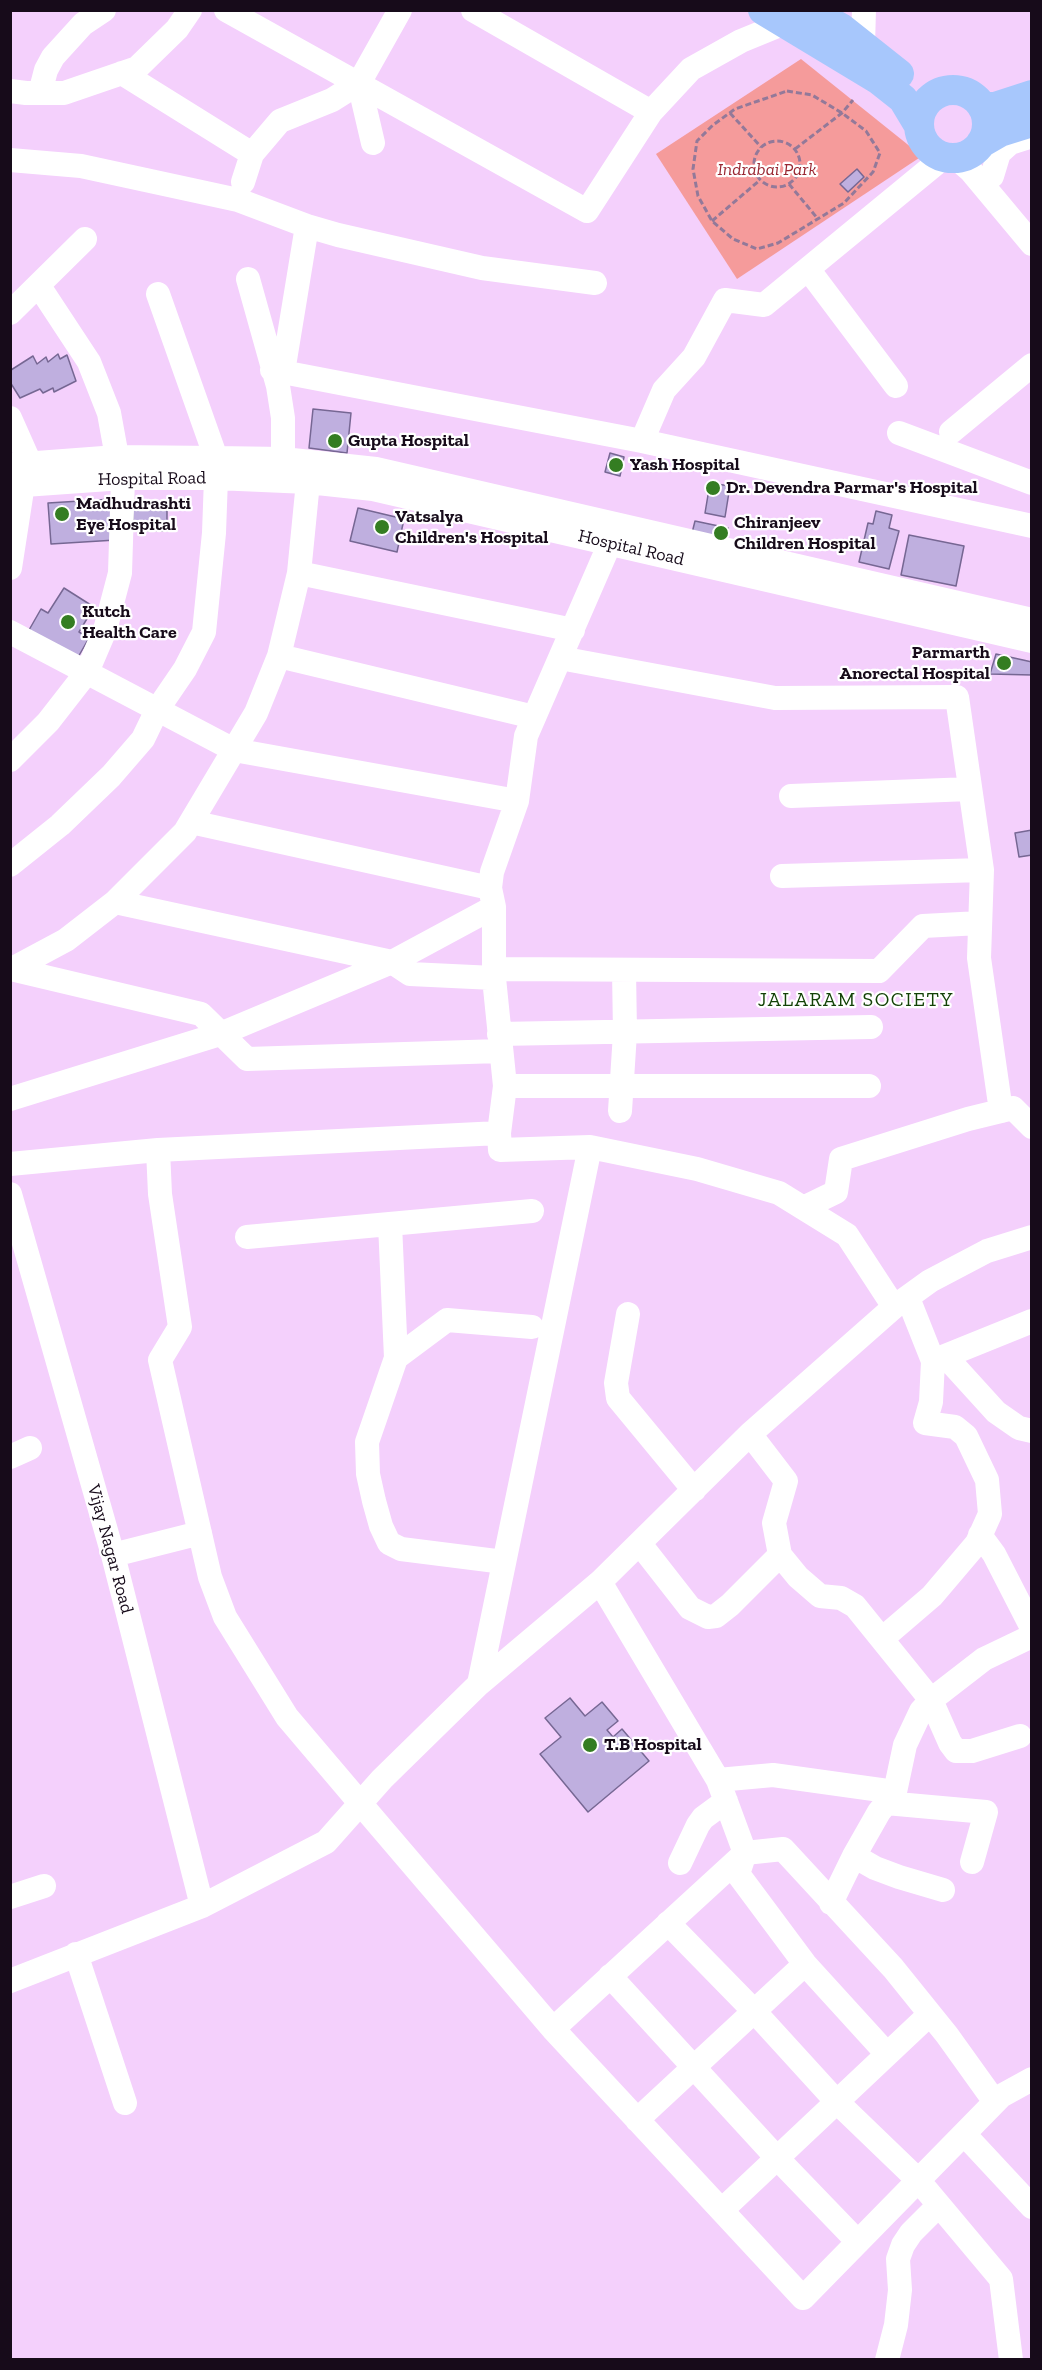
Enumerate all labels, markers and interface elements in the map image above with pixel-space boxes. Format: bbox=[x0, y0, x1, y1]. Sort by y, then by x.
park label: Indrabai Park bbox=[718, 159, 816, 181]
place label: Gupta Hospital bbox=[348, 430, 469, 452]
marker: Gupta Hospital bbox=[326, 432, 344, 450]
place label: Yash Hospital bbox=[630, 454, 740, 476]
marker: Yash Hospital bbox=[607, 456, 625, 474]
street label: Hospital Road bbox=[98, 467, 206, 491]
place label: Dr. Devendra Parmar's Hospital bbox=[726, 477, 978, 499]
marker: Dr. Devendra Parmar's Hospital bbox=[704, 479, 722, 497]
place label: Madhudrashti Eye Hospital bbox=[76, 493, 191, 536]
marker: Madhudrashti Eye Hospital bbox=[53, 505, 71, 523]
place label: Vatsalya Children's Hospital bbox=[395, 506, 548, 548]
place label: Chiranjeev Children Hospital bbox=[734, 512, 876, 554]
marker: Vatsalya Children's Hospital bbox=[373, 518, 391, 536]
marker: Chiranjeev Children Hospital bbox=[712, 524, 730, 542]
street label: Hospital Road bbox=[576, 525, 686, 571]
place label: Kutch Health Care bbox=[82, 601, 177, 644]
marker: Kutch Health Care bbox=[59, 613, 77, 631]
place label: Parmarth Anorectal Hospital bbox=[840, 642, 990, 684]
marker: Parmarth Anorectal Hospital bbox=[995, 654, 1013, 672]
district label: JALARAM SOCIETY bbox=[758, 988, 954, 1012]
street label: Vijay Nagar Road bbox=[82, 1482, 138, 1616]
place label: T.B Hospital bbox=[604, 1734, 702, 1756]
marker: T.B Hospital bbox=[581, 1736, 599, 1754]

